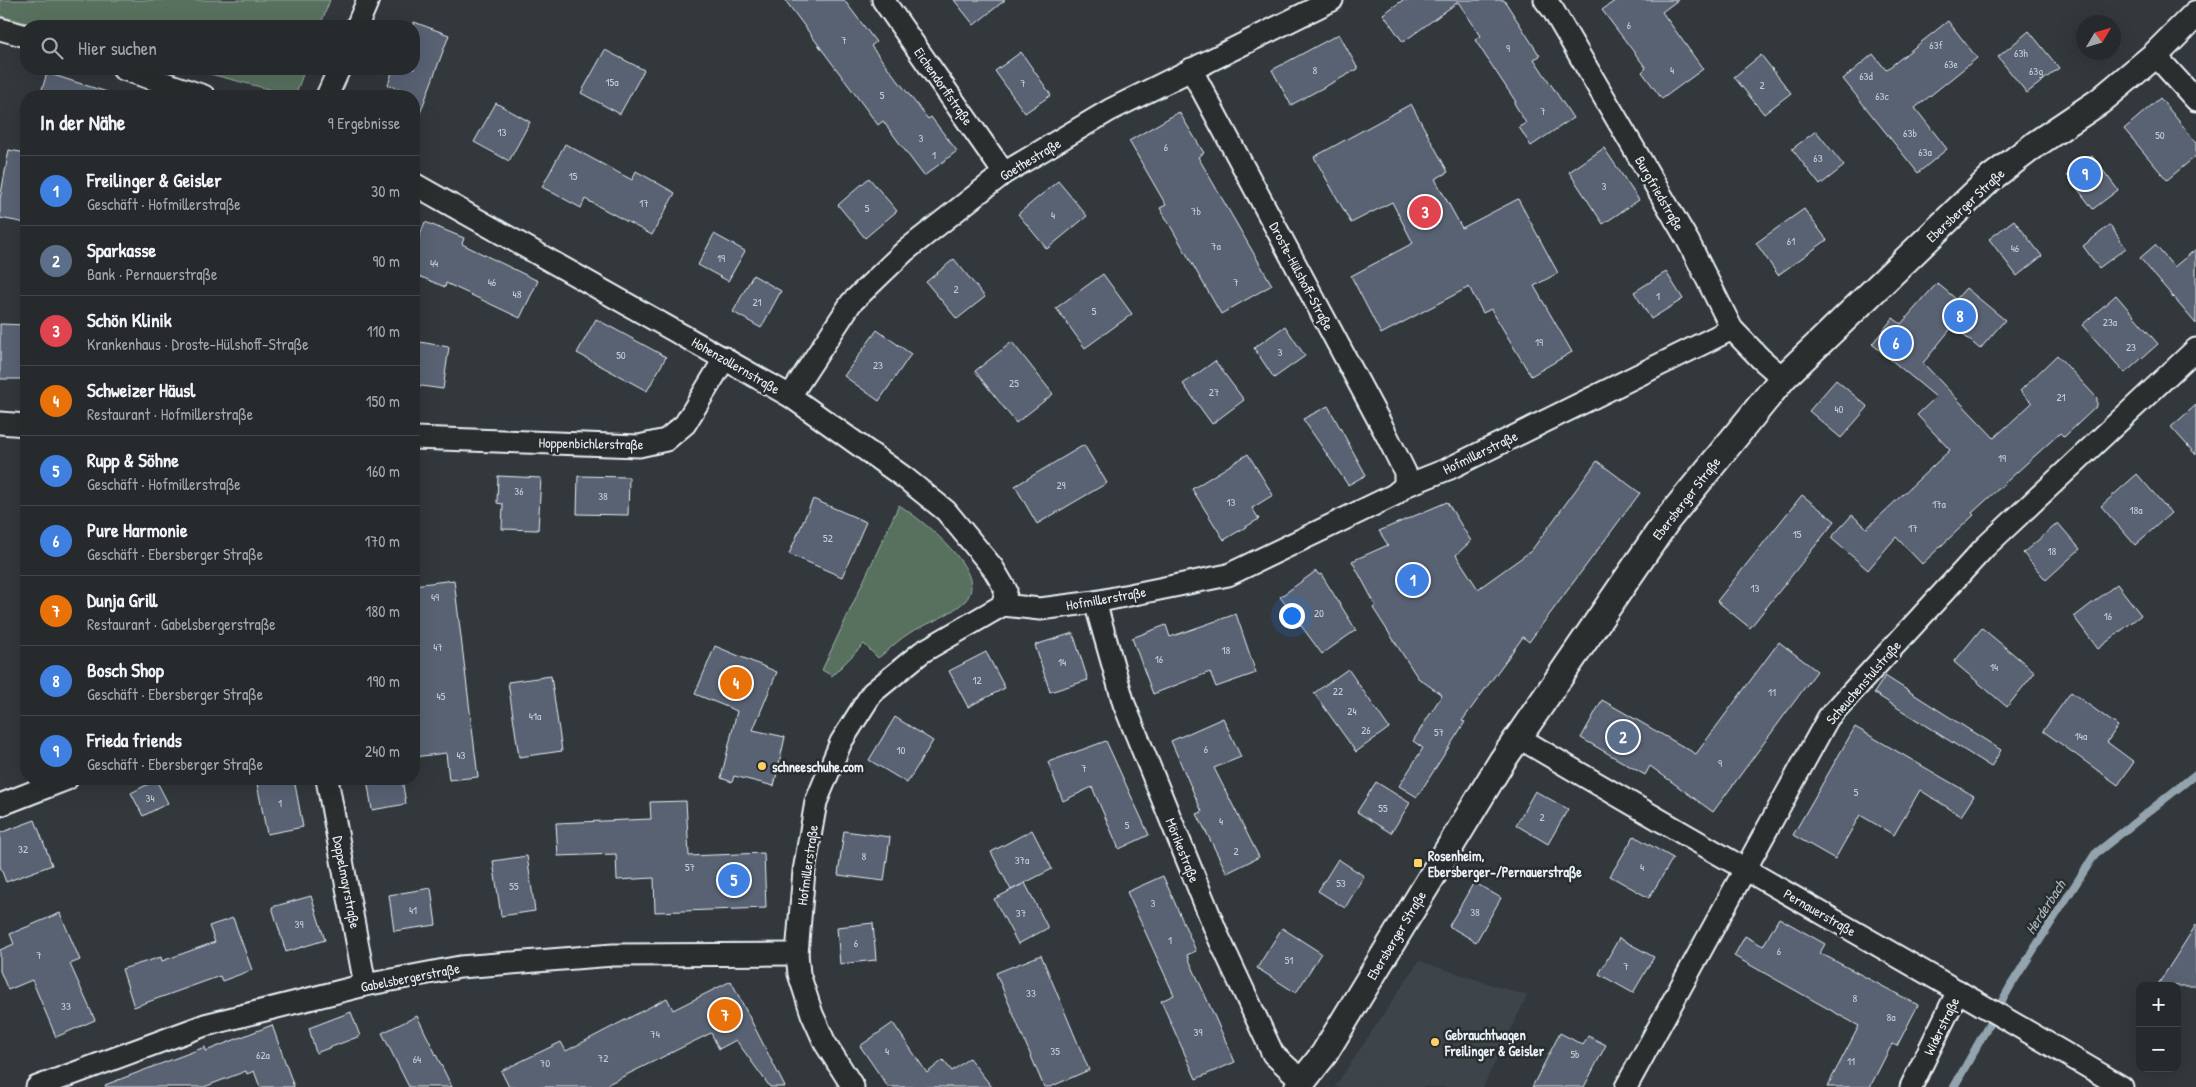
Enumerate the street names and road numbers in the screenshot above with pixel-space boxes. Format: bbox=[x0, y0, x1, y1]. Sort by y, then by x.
street label: Eichendorffstraße bbox=[909, 44, 978, 129]
street label: Goethestraße bbox=[996, 133, 1065, 186]
street label: Burgfriedstraße bbox=[1630, 152, 1689, 235]
street label: Ebersberger Straße bbox=[1922, 163, 2009, 247]
street label: Droste-Hülshoff-Straße bbox=[1265, 219, 1339, 334]
street label: Hohenzollernstraße bbox=[688, 332, 784, 399]
street label: Hofmillerstraße bbox=[1439, 426, 1521, 479]
street label: Hoppenbichlerstraße bbox=[538, 433, 644, 454]
street label: Ebersberger Straße bbox=[1648, 452, 1725, 544]
street label: Hofmillerstraße bbox=[1064, 582, 1148, 615]
street label: Scheuchenstulstraße bbox=[1821, 636, 1906, 729]
street label: Mörikestraße bbox=[1161, 815, 1205, 886]
street label: Hofmillerstraße bbox=[792, 823, 823, 907]
street label: Doppelmayrstraße bbox=[328, 834, 365, 931]
street label: Pernauerstraße bbox=[1780, 884, 1860, 941]
street label: Ebersberger Straße bbox=[1362, 887, 1431, 984]
street label: Gabelsbergerstraße bbox=[359, 958, 462, 997]
street label: Widerstraße bbox=[1919, 993, 1964, 1059]

